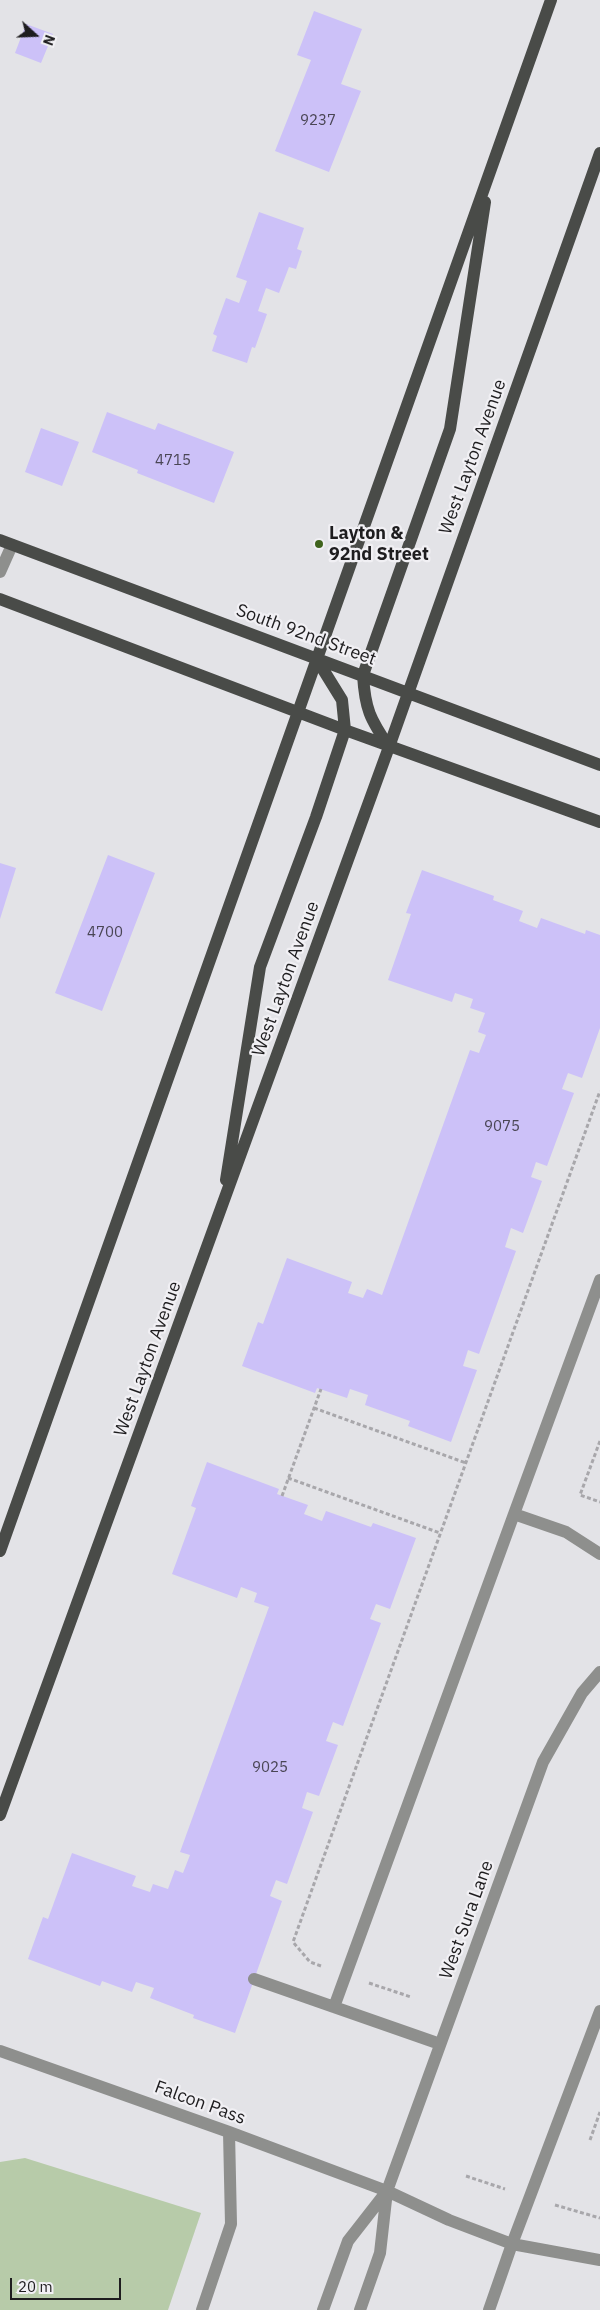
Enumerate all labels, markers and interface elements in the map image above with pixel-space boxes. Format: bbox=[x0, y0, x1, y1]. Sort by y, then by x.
north arrow bbox=[10, 10, 60, 60]
text: N bbox=[39, 32, 59, 48]
house number: 9237 bbox=[300, 112, 336, 130]
street label: West Layton Avenue bbox=[435, 377, 511, 537]
house number: 4715 bbox=[155, 452, 191, 470]
place label: Layton & 92nd Street bbox=[329, 523, 429, 566]
marker: Layton & 92nd Street bbox=[313, 538, 325, 550]
street label: South 92nd Street bbox=[233, 600, 379, 670]
street label: West Layton Avenue bbox=[248, 899, 324, 1059]
house number: 4700 bbox=[87, 924, 123, 942]
house number: 9075 bbox=[484, 1118, 520, 1136]
street label: West Layton Avenue bbox=[110, 1279, 186, 1439]
house number: 9025 bbox=[252, 1759, 288, 1777]
street label: West Sura Lane bbox=[436, 1858, 498, 1982]
street label: Falcon Pass bbox=[152, 2077, 248, 2129]
scale bar bbox=[12, 2268, 124, 2300]
text: 20 m bbox=[18, 2277, 53, 2296]

